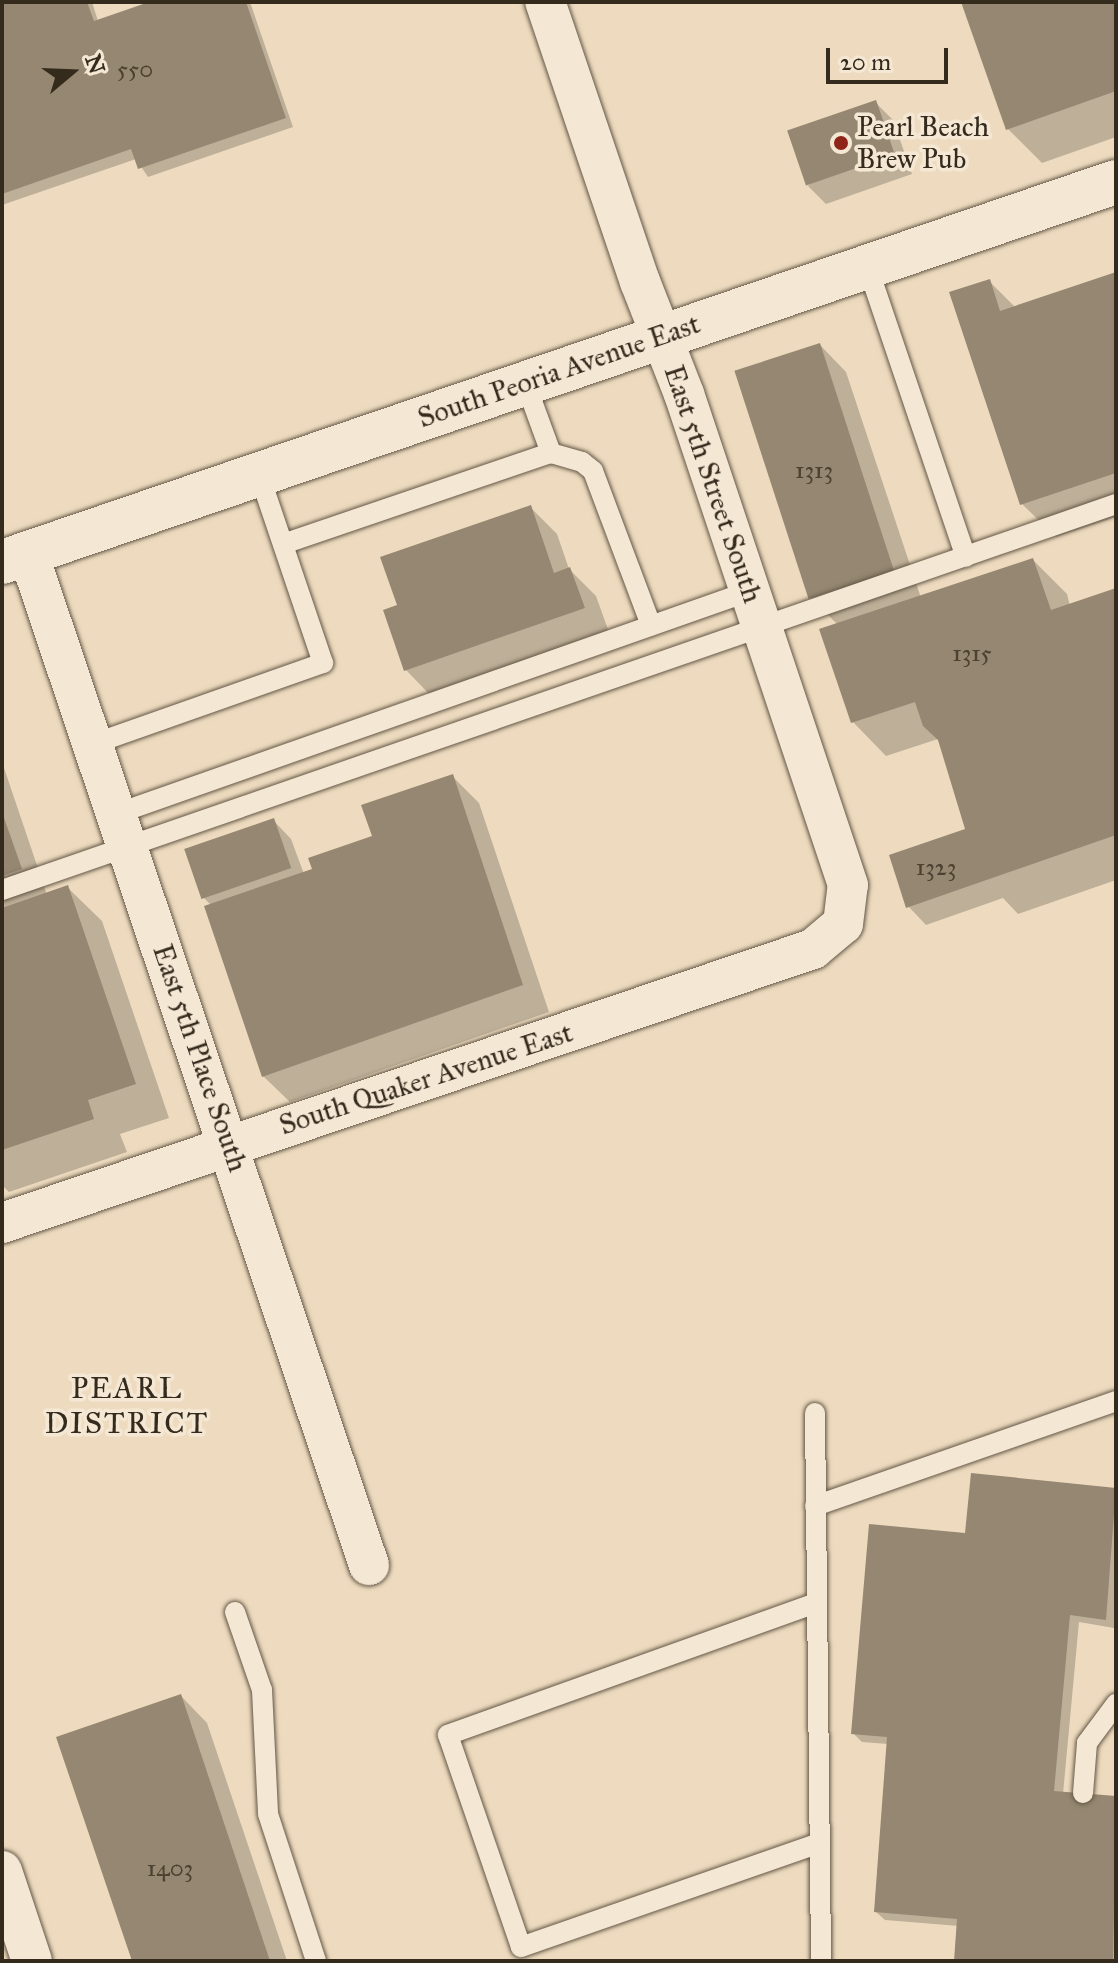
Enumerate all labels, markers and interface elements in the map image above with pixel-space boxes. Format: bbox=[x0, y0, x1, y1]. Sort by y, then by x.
north arrow bbox=[32, 32, 112, 112]
scale bar bbox=[830, 32, 952, 82]
text: 20 m bbox=[840, 47, 891, 77]
text: N bbox=[79, 51, 111, 77]
house number: 550 bbox=[117, 56, 153, 84]
place label: Pearl Beach Brew Pub bbox=[857, 110, 989, 176]
marker: Pearl Beach Brew Pub bbox=[832, 134, 850, 152]
street label: South Peoria Avenue East bbox=[413, 307, 705, 435]
street label: East 5th Street South bbox=[657, 361, 769, 607]
house number: 1313 bbox=[795, 457, 833, 485]
house number: 1315 bbox=[952, 640, 992, 668]
house number: 1323 bbox=[916, 854, 956, 882]
street label: East 5th Place South bbox=[145, 940, 255, 1176]
street label: South Quaker Avenue East bbox=[275, 1016, 577, 1142]
district label: PEARL DISTRICT bbox=[45, 1370, 209, 1440]
house number: 1403 bbox=[147, 1855, 193, 1883]

